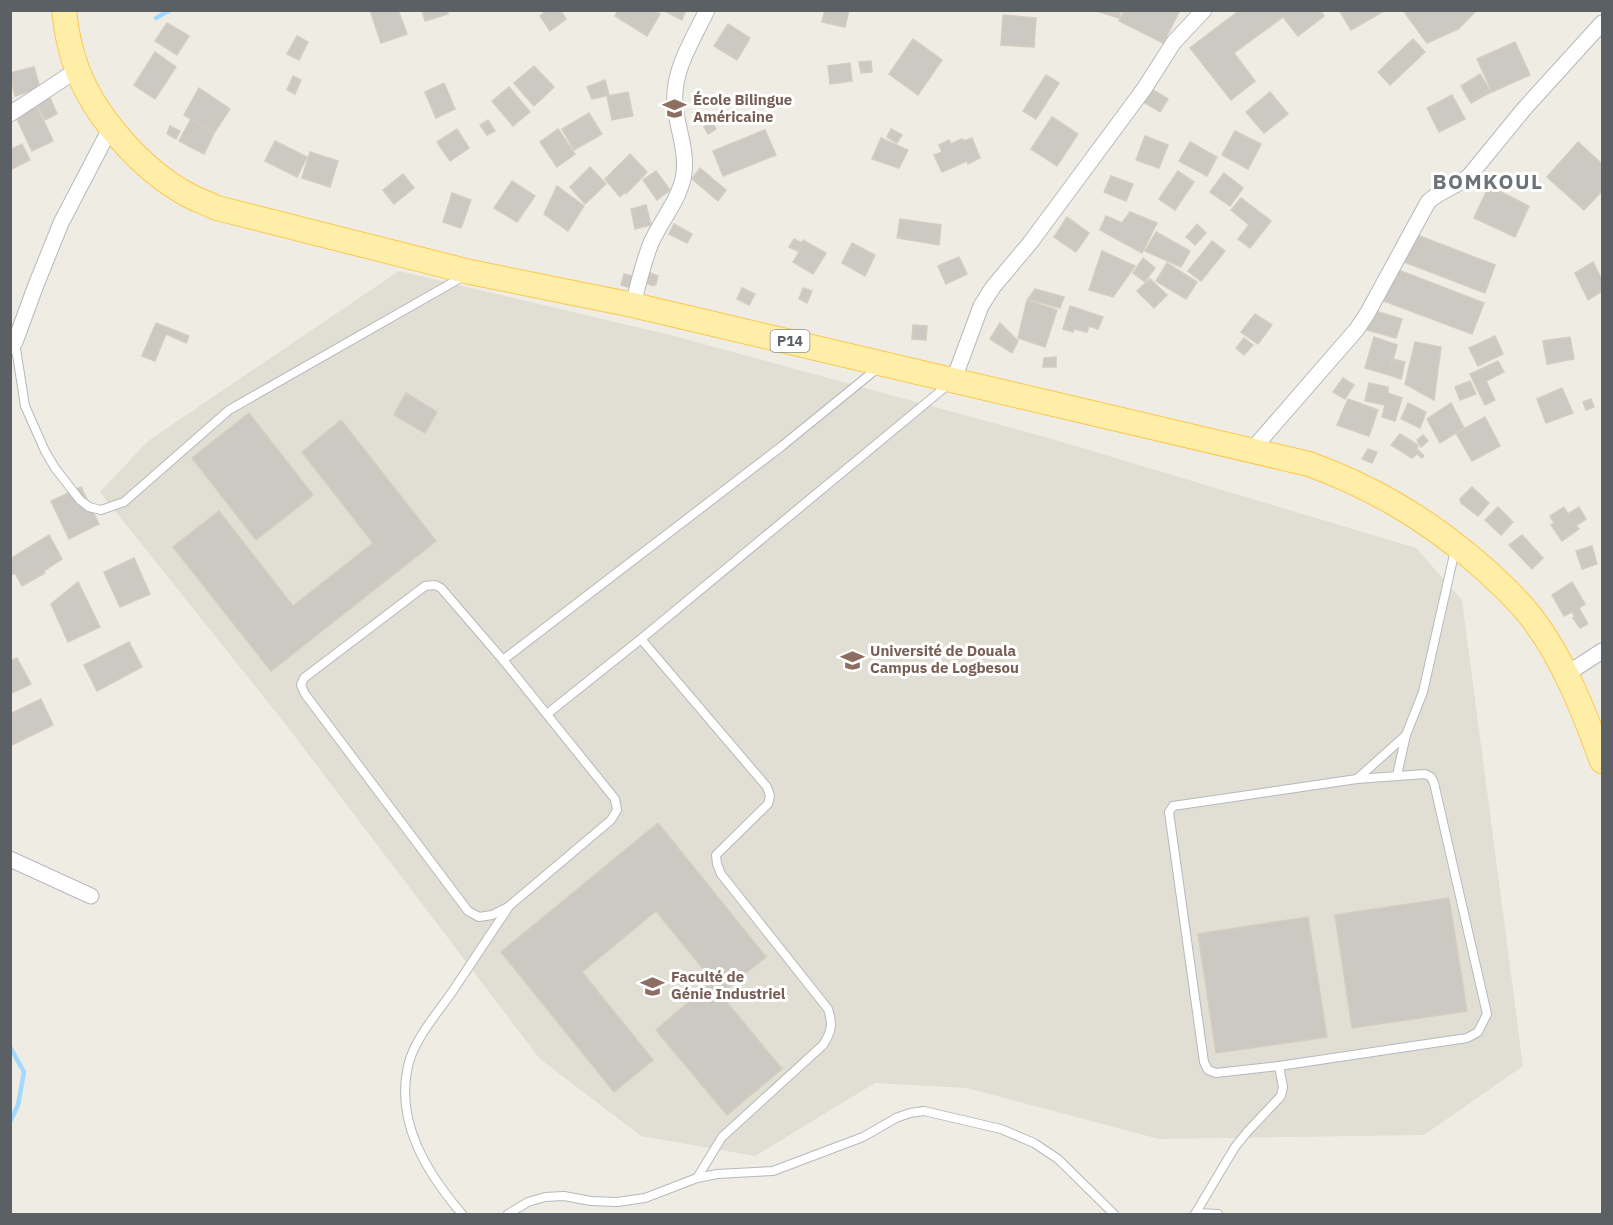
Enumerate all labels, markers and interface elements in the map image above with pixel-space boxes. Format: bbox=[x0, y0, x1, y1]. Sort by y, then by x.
place label: École Bilingue Américaine bbox=[693, 90, 792, 126]
school or university icon: École Bilingue Américaine bbox=[662, 96, 688, 122]
district label: BOMKOUL bbox=[1432, 167, 1544, 195]
road number: P14 bbox=[770, 330, 810, 352]
place label: Université de Douala Campus de Logbesou bbox=[870, 641, 1019, 677]
school or university icon: Université de Douala Campus de Logbesou bbox=[839, 647, 865, 673]
place label: Faculté de Génie Industriel bbox=[671, 967, 786, 1003]
school or university icon: Faculté de Génie Industriel bbox=[640, 973, 666, 999]

